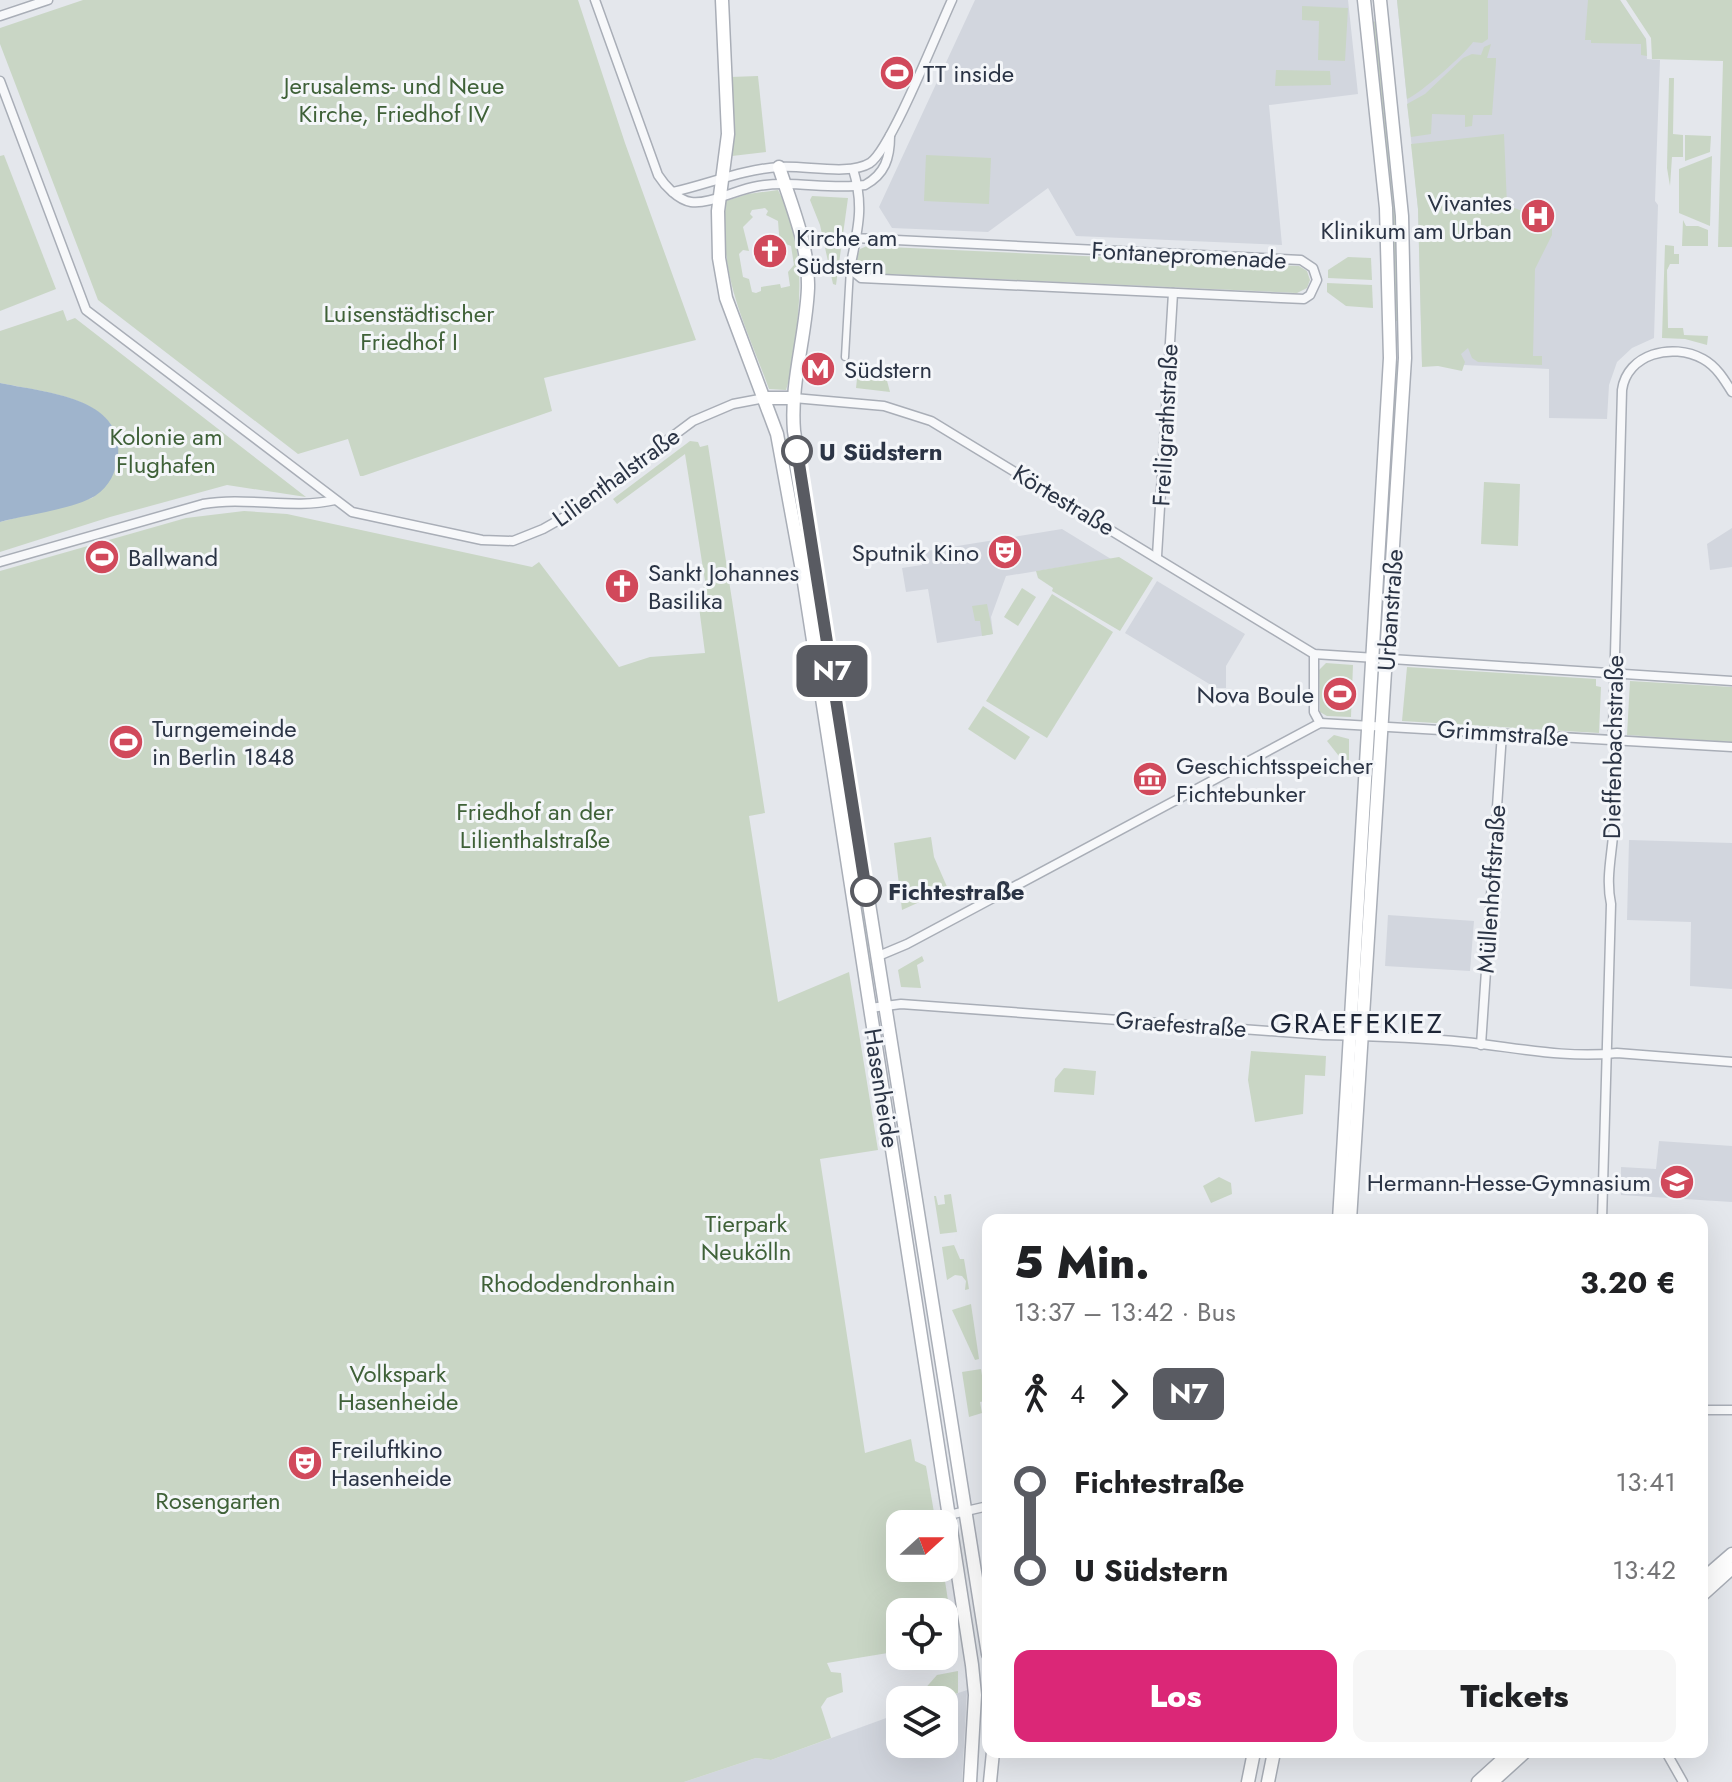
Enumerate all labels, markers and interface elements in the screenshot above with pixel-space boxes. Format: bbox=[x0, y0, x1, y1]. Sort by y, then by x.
sports icon: TT inside bbox=[878, 54, 916, 92]
place label: TT inside bbox=[923, 56, 1014, 91]
park label: Jerusalems- und Neue Kirche, Friedhof IV bbox=[281, 68, 504, 131]
place label: Vivantes Klinikum am Urban bbox=[1320, 185, 1512, 248]
hospital icon: Vivantes Klinikum am Urban bbox=[1519, 197, 1557, 235]
place label: Kirche am Südstern bbox=[796, 220, 898, 283]
church icon: Kirche am Südstern bbox=[751, 232, 789, 270]
street label: Fontanepromenade bbox=[1091, 232, 1287, 278]
park label: Luisenstädtischer Friedhof I bbox=[324, 296, 495, 359]
street label: Freiligrathstraße bbox=[1143, 343, 1187, 507]
metro station icon: Südstern bbox=[799, 350, 837, 388]
place label: Südstern bbox=[844, 352, 932, 387]
park label: Kolonie am Flughafen bbox=[109, 419, 223, 482]
street label: Lilienthalstraße bbox=[545, 419, 687, 535]
place label: U Südstern bbox=[819, 434, 943, 469]
marker: U Südstern bbox=[782, 436, 812, 466]
street label: Körtestraße bbox=[1006, 456, 1122, 544]
theatre icon: Sputnik Kino bbox=[986, 533, 1024, 571]
place label: Sputnik Kino bbox=[852, 535, 979, 570]
sports icon: Ballwand bbox=[83, 538, 121, 576]
place label: Ballwand bbox=[128, 540, 218, 575]
street label: Urbanstraße bbox=[1368, 548, 1412, 672]
place label: Sankt Johannes Basilika bbox=[648, 555, 799, 618]
church icon: Sankt Johannes Basilika bbox=[603, 567, 641, 605]
line badge: N7 bbox=[796, 645, 868, 697]
text: N7 bbox=[812, 650, 852, 691]
street label: Dieffenbachstraße bbox=[1594, 655, 1632, 839]
sports icon: Nova Boule bbox=[1321, 675, 1359, 713]
place label: Nova Boule bbox=[1196, 677, 1314, 712]
place label: Turngemeinde in Berlin 1848 bbox=[152, 711, 297, 774]
street label: Grimmstraße bbox=[1436, 711, 1570, 755]
sports icon: Turngemeinde in Berlin 1848 bbox=[107, 723, 145, 761]
place label: Geschichtsspeicher Fichtebunker bbox=[1176, 748, 1374, 811]
museum icon: Geschichtsspeicher Fichtebunker bbox=[1131, 760, 1169, 798]
park label: Friedhof an der Lilienthalstraße bbox=[456, 794, 614, 857]
street label: Müllenhoffstraße bbox=[1468, 804, 1514, 974]
place label: Fichtestraße bbox=[888, 874, 1024, 909]
marker: Fichtestraße bbox=[851, 876, 881, 906]
street label: Graefestraße bbox=[1114, 1002, 1248, 1046]
district label: GRAEFEKIEZ bbox=[1270, 1003, 1444, 1044]
street label: Hasenheide bbox=[855, 1026, 909, 1150]
school or university icon: Hermann-Hesse-Gymnasium bbox=[1658, 1163, 1696, 1201]
place label: Hermann-Hesse-Gymnasium bbox=[1367, 1165, 1651, 1200]
park label: Tierpark Neukölln bbox=[701, 1206, 791, 1269]
text: 5 Min. bbox=[1014, 1231, 1150, 1295]
text: 3.20 € bbox=[1580, 1261, 1676, 1304]
park label: Rhododendronhain bbox=[481, 1266, 675, 1301]
text: 13:37 – 13:42 · Bus bbox=[1014, 1293, 1236, 1331]
park label: Volkspark Hasenheide bbox=[338, 1356, 458, 1419]
icon: walk bbox=[1014, 1372, 1058, 1416]
icon: forward bbox=[1097, 1372, 1141, 1416]
text: N7 bbox=[1169, 1373, 1208, 1414]
text: 4 bbox=[1070, 1375, 1085, 1413]
place label: Freiluftkino Hasenheide bbox=[331, 1432, 452, 1495]
theatre icon: Freiluftkino Hasenheide bbox=[286, 1444, 324, 1482]
text: Fichtestraße bbox=[1074, 1461, 1245, 1504]
text: 13:41 bbox=[1615, 1463, 1676, 1501]
park label: Rosengarten bbox=[155, 1483, 281, 1518]
north arrow bbox=[886, 1510, 958, 1582]
map controls bbox=[886, 1510, 958, 1758]
text: U Südstern bbox=[1074, 1549, 1229, 1592]
text: 13:42 bbox=[1612, 1551, 1676, 1589]
button: locate bbox=[886, 1598, 958, 1670]
button: Los bbox=[1014, 1650, 1337, 1742]
button: Tickets bbox=[1353, 1650, 1676, 1742]
button: layers bbox=[886, 1686, 958, 1758]

